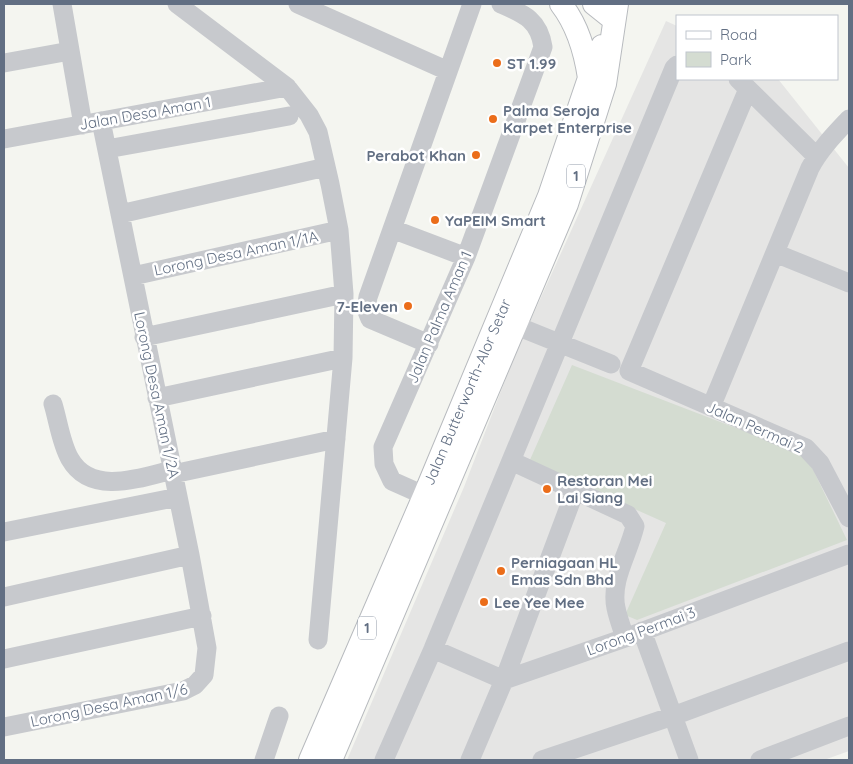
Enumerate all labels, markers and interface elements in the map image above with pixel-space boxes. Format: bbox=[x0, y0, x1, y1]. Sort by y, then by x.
legend bbox=[676, 15, 838, 80]
text: Road bbox=[720, 25, 757, 44]
text: Park bbox=[720, 50, 752, 69]
place label: ST 1.99 bbox=[507, 54, 556, 73]
marker: ST 1.99 bbox=[491, 57, 503, 69]
street label: Jalan Desa Aman 1 bbox=[78, 92, 212, 134]
place label: Palma Seroja Karpet Enterprise bbox=[503, 101, 632, 137]
marker: Palma Seroja Karpet Enterprise bbox=[487, 113, 499, 125]
place label: Perabot Khan bbox=[366, 146, 466, 165]
marker: Perabot Khan bbox=[470, 149, 482, 161]
road number: 1 bbox=[567, 165, 585, 188]
place label: YaPEIM Smart bbox=[445, 211, 546, 230]
marker: YaPEIM Smart bbox=[429, 214, 441, 226]
street label: Lorong Desa Aman 1/1A bbox=[152, 226, 320, 280]
street label: Jalan Palma Aman 1 bbox=[403, 248, 475, 386]
street label: Jalan Butterworth-Alor Setar bbox=[419, 296, 515, 488]
place label: 7-Eleven bbox=[336, 297, 398, 316]
marker: 7-Eleven bbox=[402, 300, 414, 312]
street label: Lorong Desa Aman 1/2A bbox=[130, 310, 184, 480]
street label: Jalan Permai 2 bbox=[703, 397, 807, 457]
place label: Restoran Mei Lai Siang bbox=[557, 471, 652, 507]
marker: Restoran Mei Lai Siang bbox=[541, 483, 553, 495]
place label: Perniagaan HL Emas Sdn Bhd bbox=[511, 553, 618, 589]
marker: Perniagaan HL Emas Sdn Bhd bbox=[495, 565, 507, 577]
place label: Lee Yee Mee bbox=[494, 593, 585, 612]
marker: Lee Yee Mee bbox=[478, 596, 490, 608]
street label: Lorong Permai 3 bbox=[584, 602, 698, 660]
road number: 1 bbox=[358, 616, 376, 640]
street label: Lorong Desa Aman 1/6 bbox=[29, 679, 189, 731]

